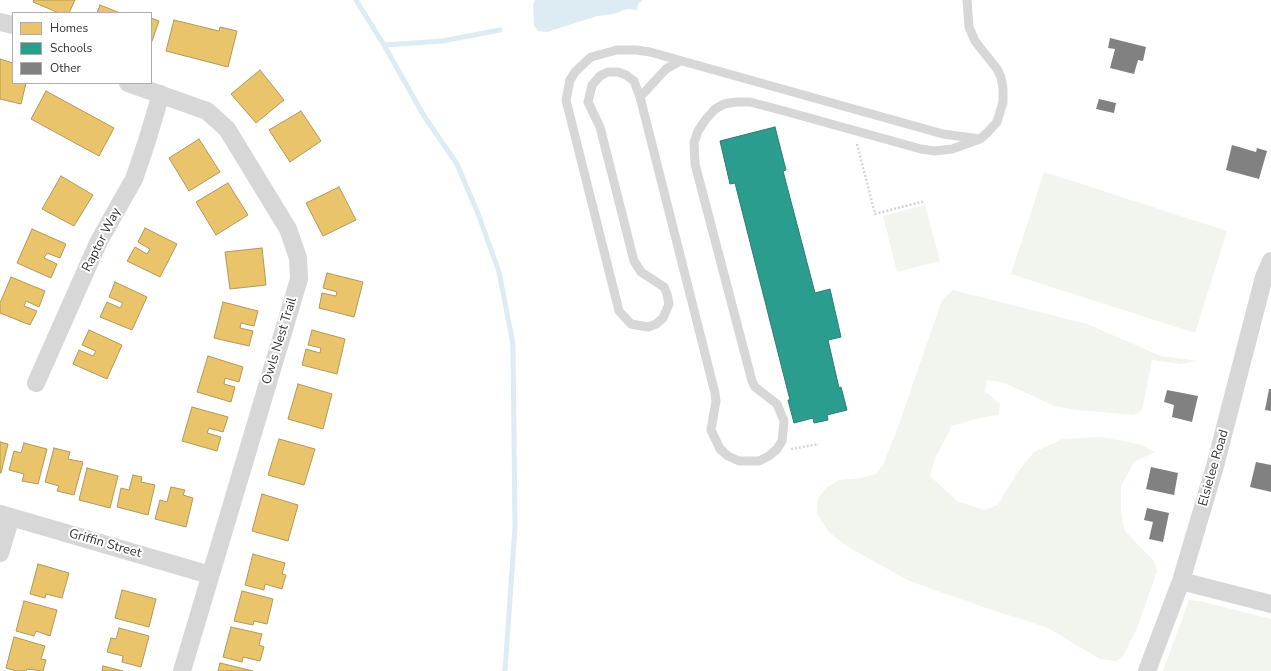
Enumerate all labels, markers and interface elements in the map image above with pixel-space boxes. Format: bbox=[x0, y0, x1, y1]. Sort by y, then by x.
legend bbox=[12, 12, 152, 84]
text: Homes bbox=[50, 20, 88, 36]
text: Schools bbox=[50, 40, 92, 56]
text: Other bbox=[50, 60, 81, 76]
street label: Raptor Way bbox=[79, 205, 125, 275]
street label: Owls Nest Trail bbox=[259, 296, 301, 386]
street label: Elsielee Road bbox=[1196, 428, 1232, 508]
street label: Griffin Street bbox=[67, 526, 143, 562]

